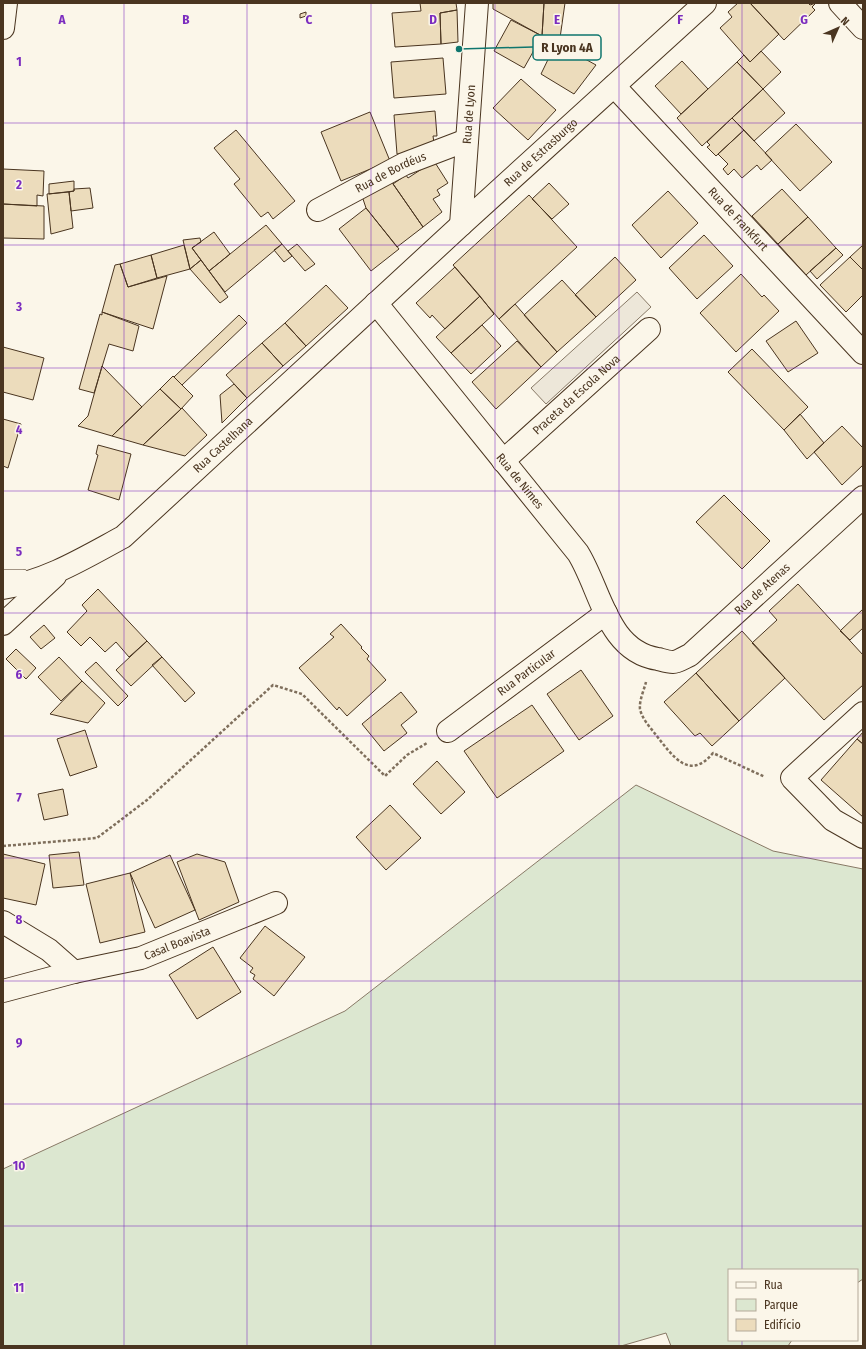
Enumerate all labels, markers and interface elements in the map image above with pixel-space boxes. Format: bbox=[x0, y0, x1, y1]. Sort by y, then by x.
north arrow bbox=[818, 8, 858, 48]
text: A bbox=[57, 12, 66, 27]
text: B bbox=[182, 12, 190, 27]
text: C bbox=[306, 12, 313, 27]
text: D bbox=[429, 12, 437, 27]
text: E bbox=[554, 12, 560, 27]
text: F bbox=[677, 12, 683, 27]
text: G bbox=[800, 12, 808, 27]
text: N bbox=[838, 14, 852, 28]
callout: R Lyon 4A bbox=[533, 35, 601, 60]
text: R Lyon 4A bbox=[541, 40, 594, 55]
text: 1 bbox=[16, 54, 22, 69]
street label: Rua de Lyon bbox=[460, 84, 478, 144]
street label: Rua de Estrasburgo bbox=[501, 115, 581, 189]
street label: Rua de Bordéus bbox=[353, 149, 428, 196]
text: 2 bbox=[15, 177, 22, 192]
street label: Rua de Frankfurt bbox=[705, 185, 771, 254]
text: 3 bbox=[15, 299, 22, 314]
street label: Praceta da Escola Nova bbox=[530, 352, 623, 438]
street label: Rua Castelhana bbox=[190, 414, 256, 476]
text: 4 bbox=[16, 422, 23, 437]
street label: Rua de Nimes bbox=[493, 451, 547, 512]
text: 5 bbox=[16, 544, 22, 559]
street label: Rua de Atenas bbox=[732, 560, 793, 618]
street label: Rua Particular bbox=[495, 646, 559, 699]
text: 6 bbox=[16, 667, 23, 682]
text: 7 bbox=[16, 790, 22, 805]
text: 8 bbox=[16, 912, 23, 927]
street label: Casal Boavista bbox=[142, 923, 212, 963]
text: 9 bbox=[16, 1035, 23, 1050]
text: 10 bbox=[13, 1158, 25, 1173]
legend bbox=[728, 1269, 858, 1341]
text: Rua bbox=[764, 1278, 783, 1292]
text: 11 bbox=[14, 1280, 24, 1295]
text: Parque bbox=[764, 1298, 798, 1312]
text: Edifício bbox=[764, 1318, 801, 1332]

